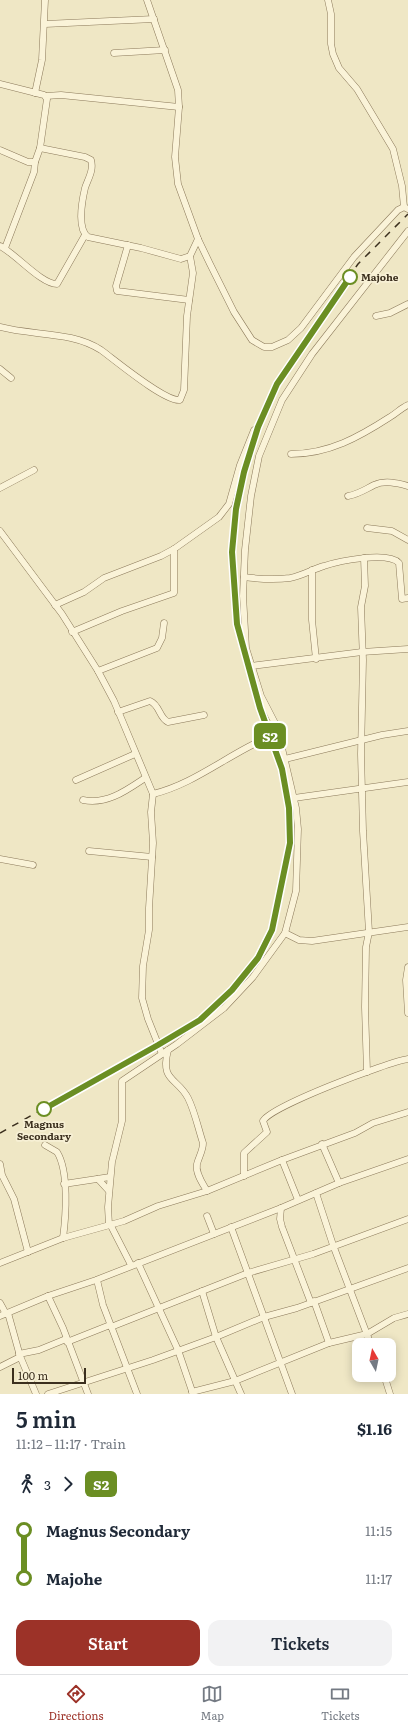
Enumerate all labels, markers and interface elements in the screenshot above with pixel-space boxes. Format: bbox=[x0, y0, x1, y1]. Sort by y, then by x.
marker: Majohe bbox=[342, 269, 358, 285]
place label: Majohe bbox=[361, 269, 399, 284]
line badge: S2 bbox=[252, 723, 288, 749]
text: S2 bbox=[262, 726, 278, 746]
marker: Magnus Secondary bbox=[36, 1101, 52, 1117]
place label: Magnus Secondary bbox=[17, 1116, 72, 1143]
north arrow bbox=[352, 1338, 396, 1382]
map controls bbox=[352, 1338, 396, 1382]
scale bar bbox=[12, 1366, 86, 1385]
text: 100 m bbox=[18, 1367, 48, 1383]
text: 5 min bbox=[16, 1402, 76, 1435]
text: $1.16 bbox=[357, 1417, 392, 1440]
text: 11:12 – 11:17 · Train bbox=[16, 1434, 126, 1453]
icon: walk bbox=[16, 1473, 38, 1495]
icon: forward bbox=[57, 1473, 79, 1495]
text: S2 bbox=[93, 1474, 109, 1494]
text: 3 bbox=[44, 1475, 51, 1494]
text: Magnus Secondary bbox=[46, 1519, 190, 1542]
text: 11:15 bbox=[365, 1521, 392, 1540]
text: Majohe bbox=[46, 1567, 102, 1590]
text: 11:17 bbox=[366, 1569, 392, 1588]
button: Start bbox=[16, 1620, 200, 1666]
button: Tickets bbox=[208, 1620, 392, 1666]
tab: Directions bbox=[49, 1683, 104, 1723]
tab: Map bbox=[201, 1683, 224, 1723]
tab: Tickets bbox=[321, 1683, 359, 1723]

